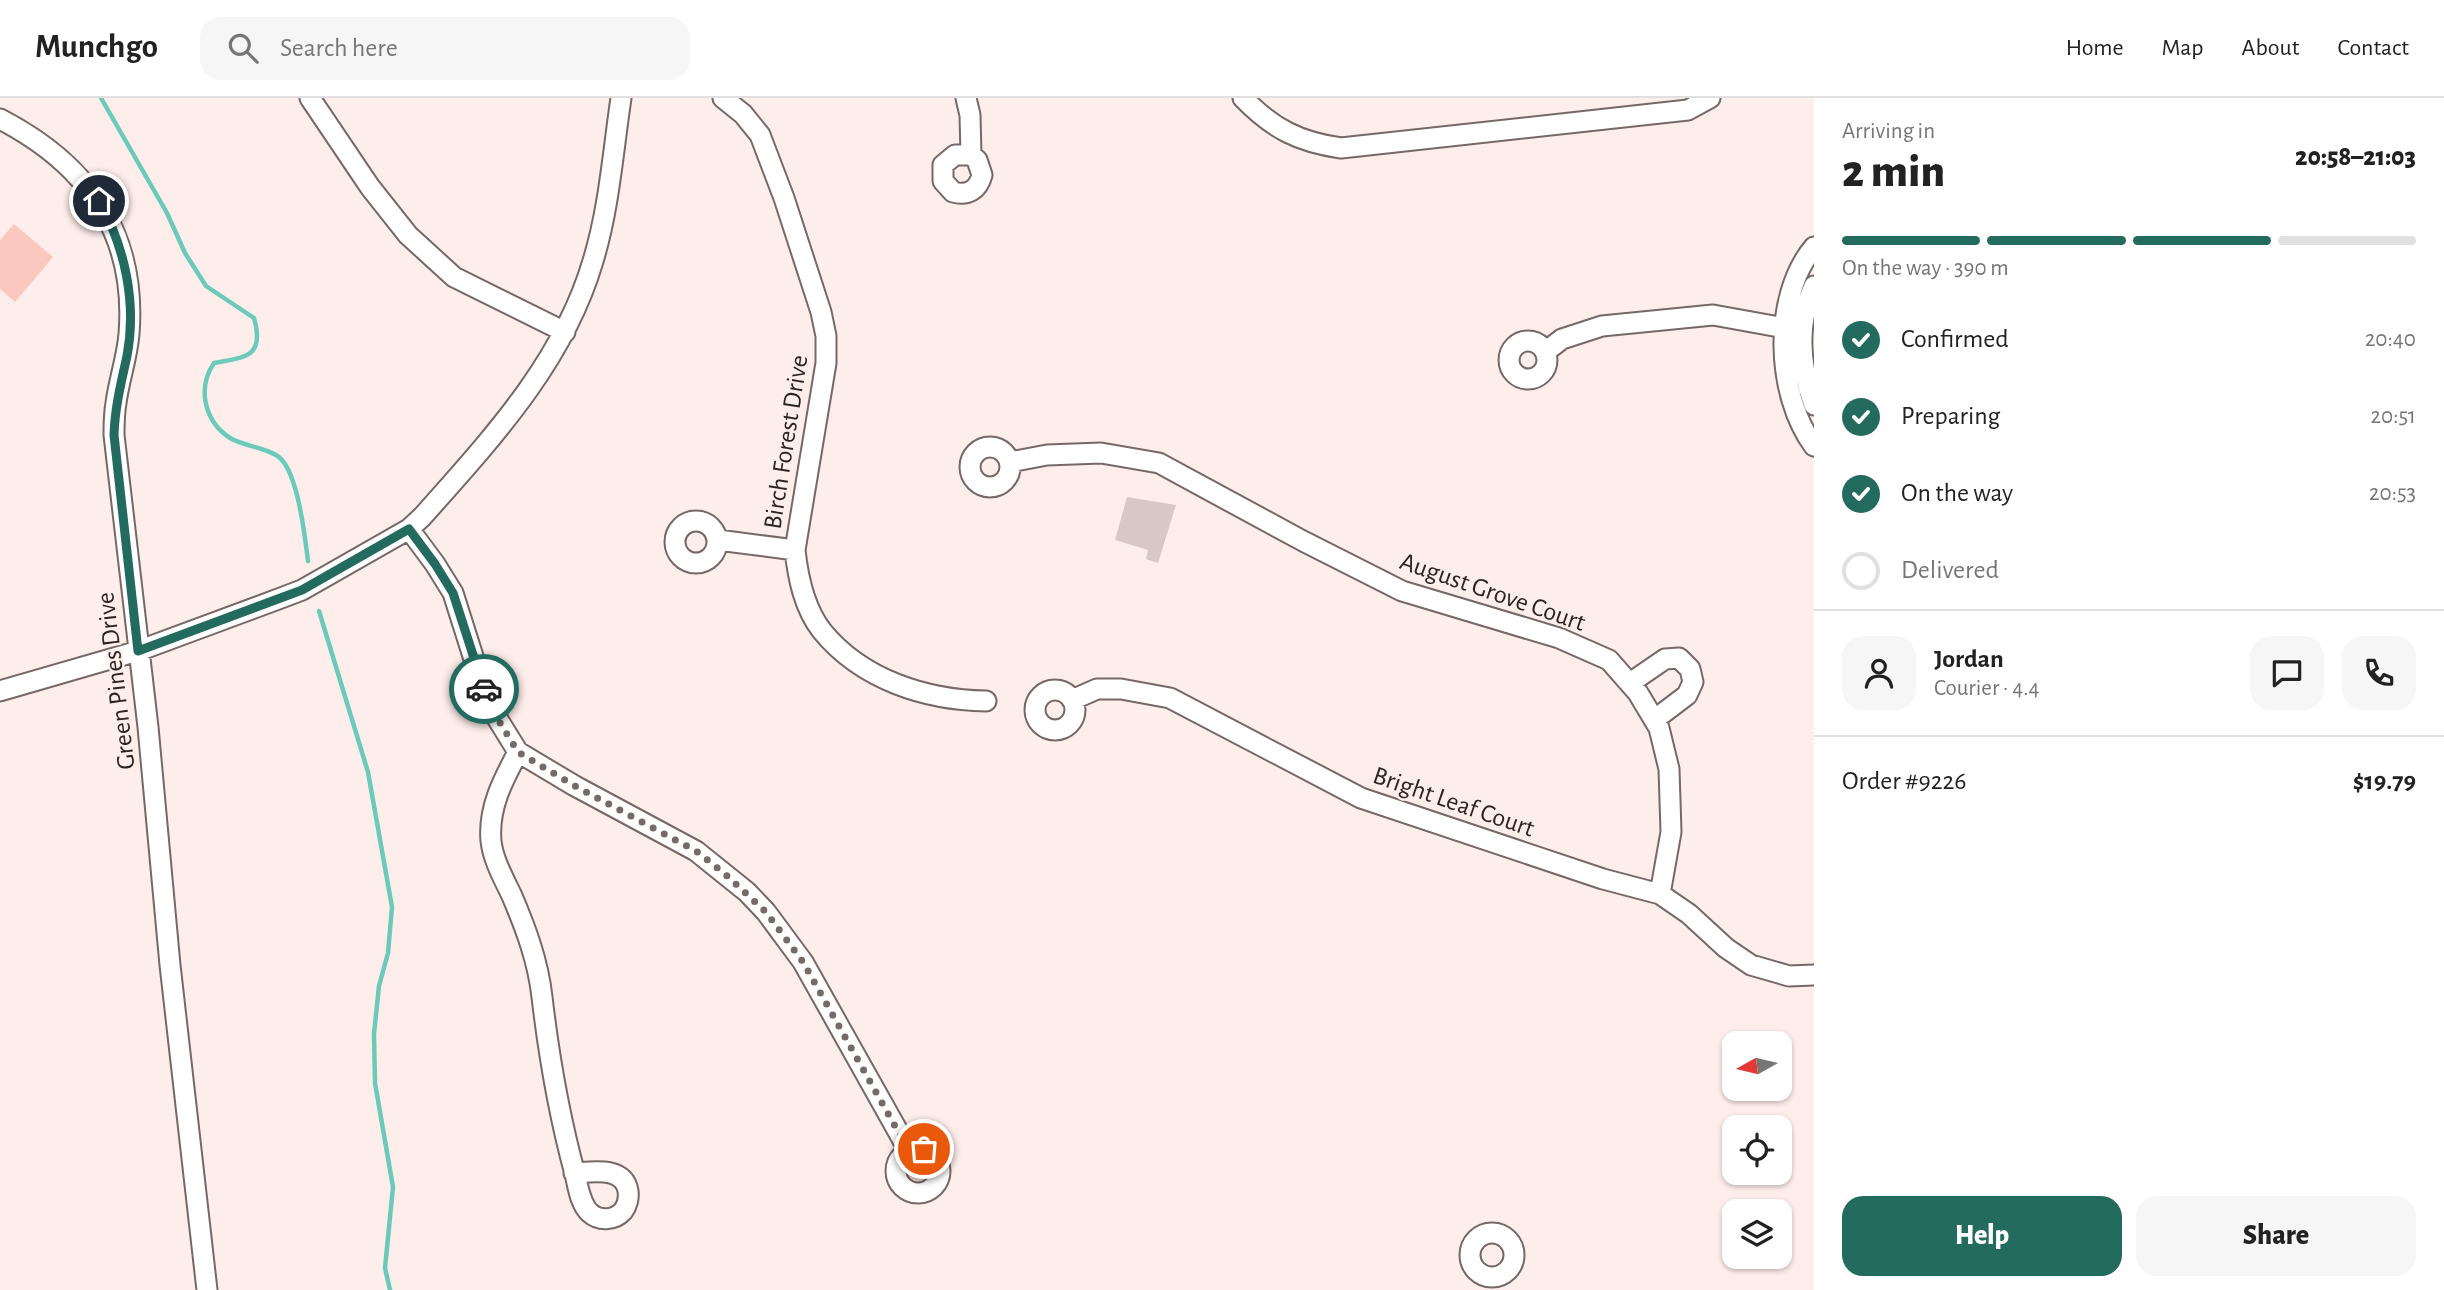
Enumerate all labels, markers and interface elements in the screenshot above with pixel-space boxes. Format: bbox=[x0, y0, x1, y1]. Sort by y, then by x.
search box bbox=[200, 17, 690, 80]
icon: search bbox=[224, 29, 262, 67]
text: Munchgo bbox=[35, 31, 158, 64]
text: Search here bbox=[280, 35, 398, 61]
text: Home bbox=[2066, 36, 2124, 60]
text: Map bbox=[2162, 36, 2204, 60]
text: About bbox=[2242, 36, 2299, 60]
text: Contact bbox=[2337, 36, 2409, 60]
text: Arriving in bbox=[1842, 120, 1935, 143]
text: 20:58–21:03 bbox=[2295, 144, 2416, 170]
text: 2 min bbox=[1842, 149, 1945, 195]
pin bbox=[69, 171, 129, 231]
icon: home bbox=[80, 182, 118, 220]
text: On the way · 390 m bbox=[1842, 257, 2009, 280]
icon: check bbox=[1842, 321, 1880, 359]
text: Confirmed bbox=[1901, 326, 2009, 352]
text: 20:40 bbox=[2365, 328, 2416, 351]
street label: Birch Forest Drive bbox=[759, 353, 813, 531]
icon: check bbox=[1842, 398, 1880, 436]
text: Preparing bbox=[1901, 403, 2000, 429]
text: 20:51 bbox=[2371, 405, 2416, 428]
icon: check bbox=[1842, 475, 1880, 513]
text: On the way bbox=[1901, 480, 2013, 506]
text: 20:53 bbox=[2369, 482, 2416, 505]
street label: August Grove Court bbox=[1397, 548, 1589, 636]
text: Delivered bbox=[1901, 557, 1999, 583]
street label: Green Pines Drive bbox=[92, 591, 140, 771]
button: person bbox=[1842, 636, 1916, 710]
button: chat bbox=[2250, 636, 2324, 710]
button: phone bbox=[2342, 636, 2416, 710]
text: Jordan bbox=[1934, 646, 2004, 672]
courier bbox=[449, 654, 519, 724]
icon: car bbox=[465, 670, 503, 708]
text: Courier · 4.4 bbox=[1934, 677, 2040, 700]
street label: Bright Leaf Court bbox=[1370, 762, 1538, 842]
text: Order #9226 bbox=[1842, 768, 1967, 794]
text: $19.79 bbox=[2353, 768, 2416, 794]
north arrow bbox=[1722, 1031, 1792, 1101]
map controls bbox=[1722, 1031, 1792, 1269]
button: locate bbox=[1722, 1115, 1792, 1185]
pin bbox=[894, 1119, 954, 1179]
icon: bag bbox=[905, 1130, 943, 1168]
button: Help bbox=[1842, 1196, 2122, 1276]
button: Share bbox=[2136, 1196, 2416, 1276]
button: layers bbox=[1722, 1199, 1792, 1269]

